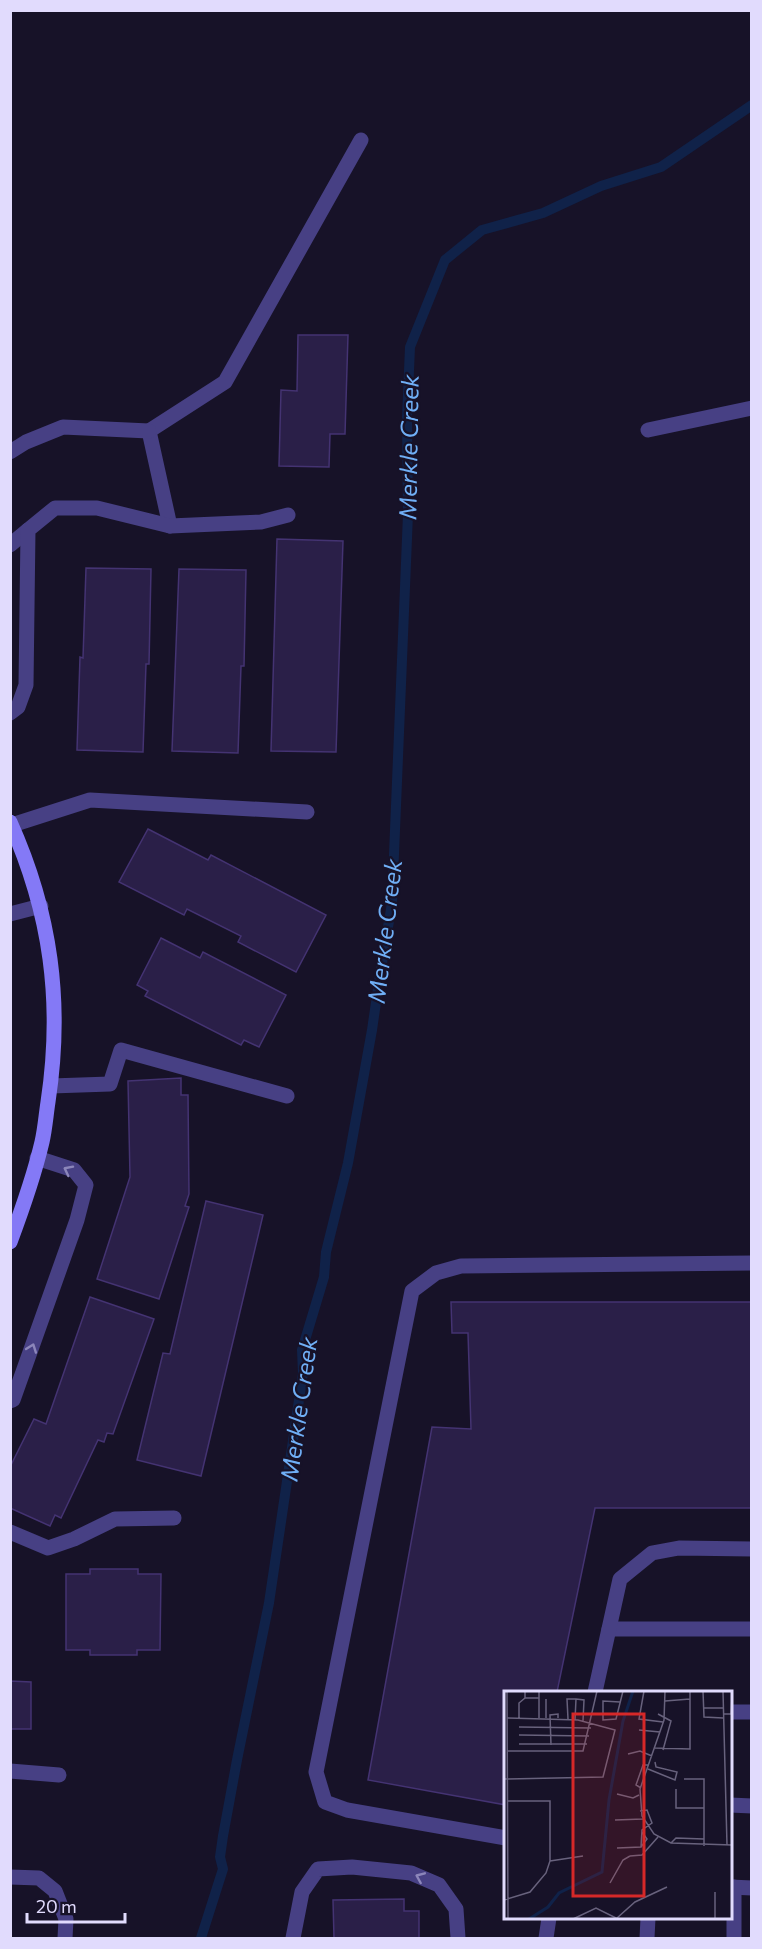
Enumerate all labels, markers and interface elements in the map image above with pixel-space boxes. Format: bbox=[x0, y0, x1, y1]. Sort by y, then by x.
water label: Merkle Creek bbox=[392, 373, 424, 520]
water label: Merkle Creek bbox=[361, 856, 407, 1005]
one-way arrow bbox=[63, 1166, 74, 1178]
water label: Merkle Creek bbox=[274, 1334, 323, 1483]
one-way arrow bbox=[24, 1343, 37, 1353]
inset map bbox=[504, 1691, 732, 1919]
one-way arrow bbox=[416, 1872, 427, 1884]
scale bar bbox=[27, 1886, 124, 1924]
text: 20 m bbox=[36, 1895, 77, 1917]

